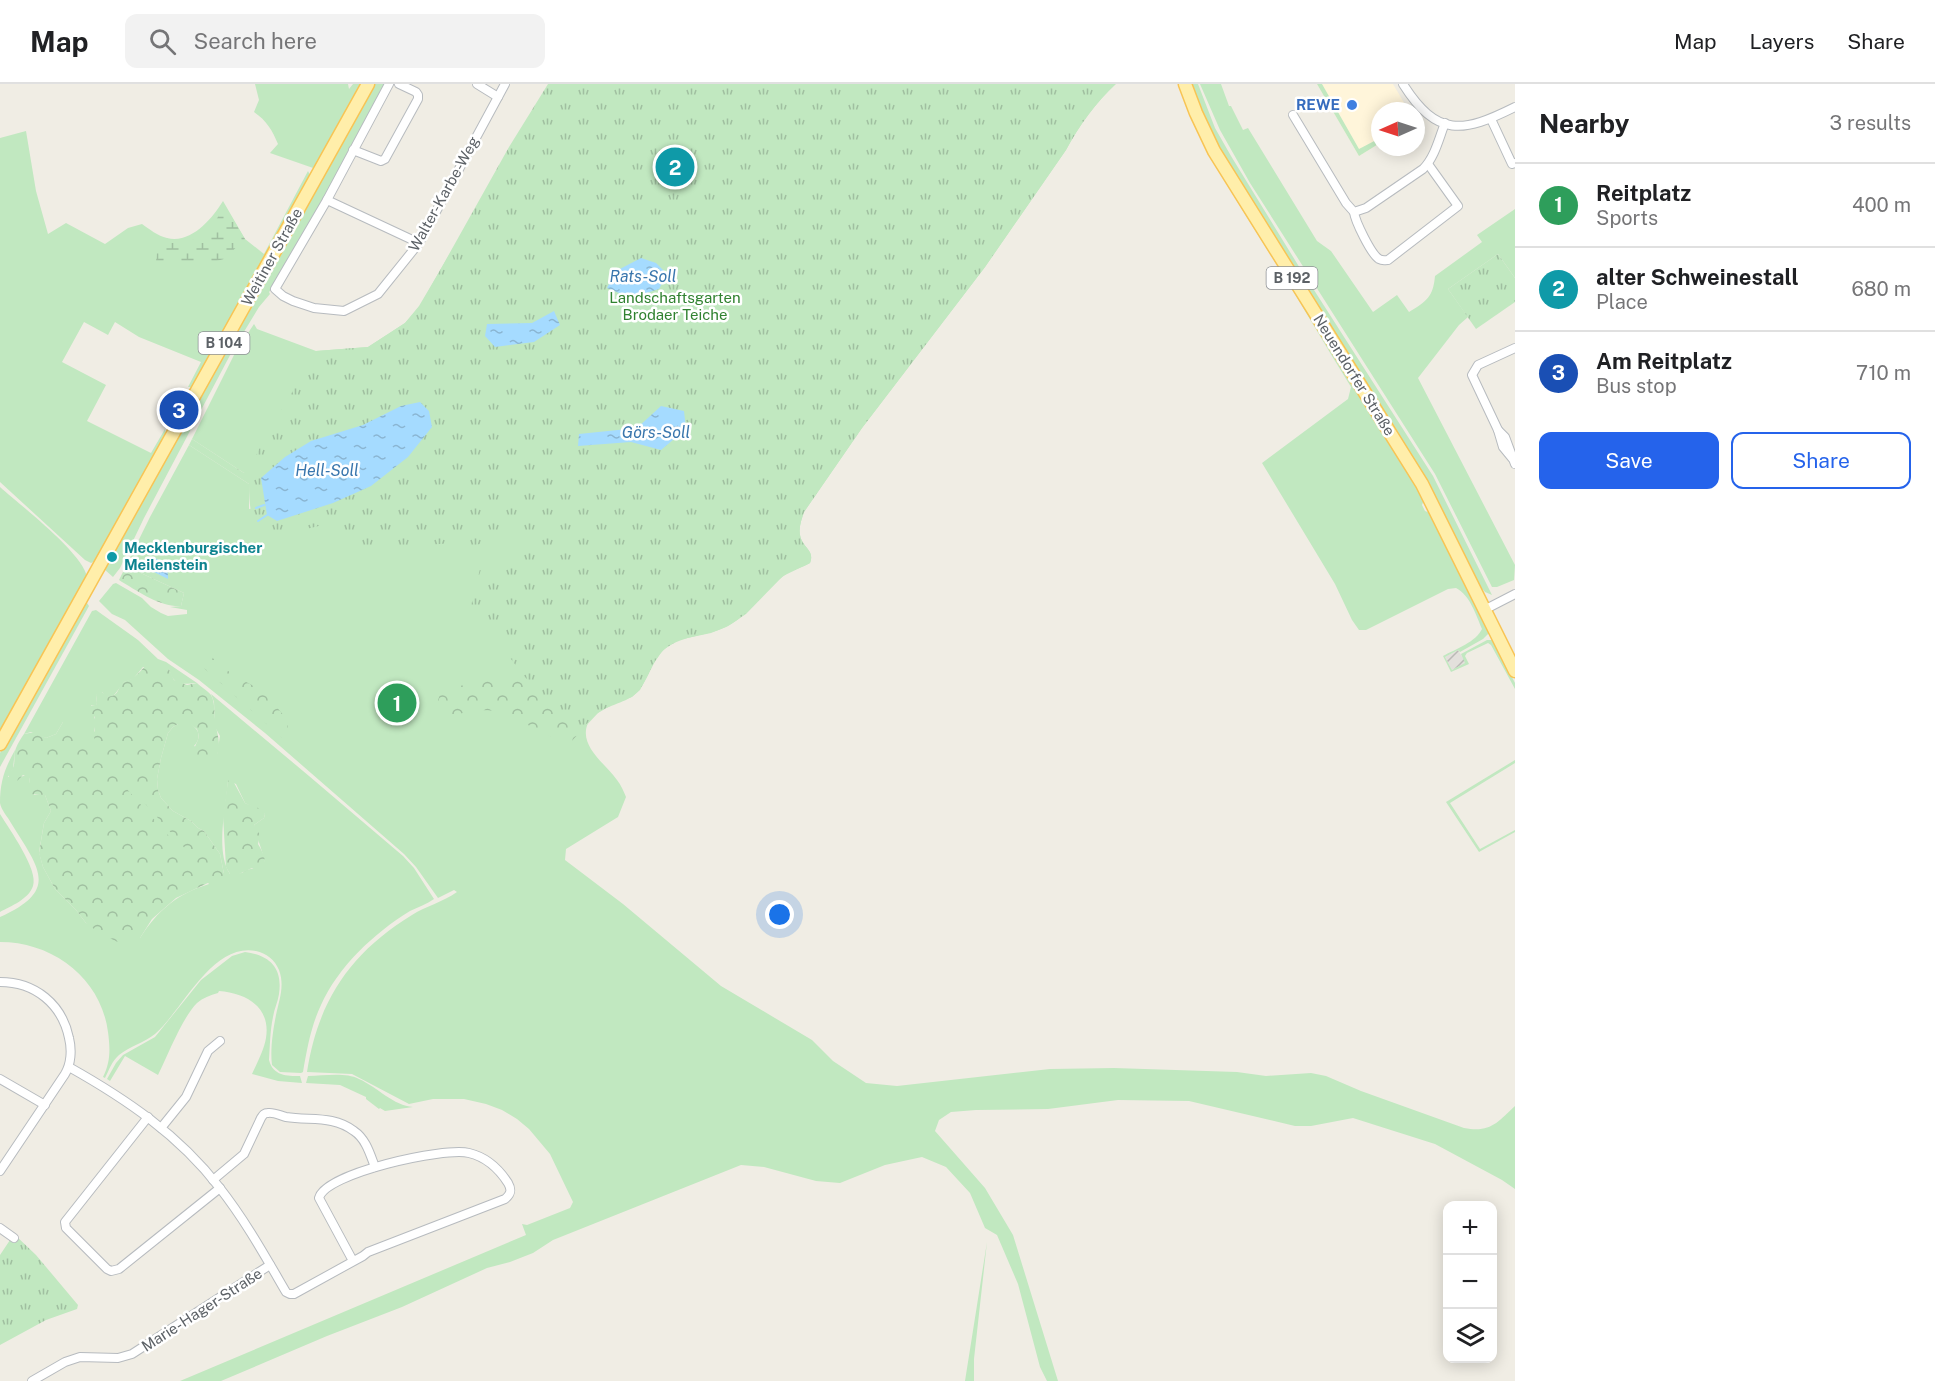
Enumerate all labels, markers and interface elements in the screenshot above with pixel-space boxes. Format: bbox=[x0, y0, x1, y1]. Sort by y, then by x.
search box bbox=[125, 14, 545, 68]
text: Map bbox=[30, 25, 89, 58]
icon: search bbox=[146, 25, 179, 58]
text: Search here bbox=[194, 28, 317, 54]
text: Map bbox=[1674, 29, 1717, 54]
text: Layers bbox=[1750, 29, 1814, 54]
text: Share bbox=[1847, 29, 1905, 54]
place label: REWE bbox=[1296, 96, 1340, 113]
marker: REWE bbox=[1345, 98, 1359, 112]
north arrow bbox=[1371, 102, 1425, 156]
text: Nearby bbox=[1539, 108, 1629, 139]
text: 3 results bbox=[1830, 111, 1911, 135]
street label: Walter-Karbe-Weg bbox=[405, 133, 482, 254]
pin: 2 bbox=[656, 144, 694, 190]
text: Reitplatz bbox=[1596, 180, 1691, 206]
text: 1 bbox=[1554, 193, 1563, 217]
text: 400 m bbox=[1852, 193, 1911, 217]
street label: Weitiner Straße bbox=[238, 205, 305, 309]
text: Sports bbox=[1596, 206, 1658, 230]
text: alter Schweinestall bbox=[1596, 264, 1799, 290]
water label: Rats-Soll bbox=[610, 267, 676, 286]
road number: B 192 bbox=[1266, 267, 1318, 289]
text: 2 bbox=[1552, 277, 1565, 301]
text: 680 m bbox=[1851, 277, 1911, 301]
park label: Landschaftsgarten Brodaer Teiche bbox=[609, 289, 741, 323]
text: Place bbox=[1596, 290, 1648, 314]
street label: Neuendorfer Straße bbox=[1310, 311, 1399, 438]
road number: B 104 bbox=[198, 332, 250, 354]
text: Am Reitplatz bbox=[1596, 348, 1732, 374]
text: 3 bbox=[1552, 361, 1565, 385]
text: 710 m bbox=[1856, 361, 1911, 385]
text: Bus stop bbox=[1596, 374, 1677, 398]
pin: 3 bbox=[160, 388, 198, 432]
water label: Görs-Soll bbox=[622, 423, 690, 442]
button: Save bbox=[1539, 432, 1719, 489]
button: Share bbox=[1731, 432, 1911, 489]
water label: Hell-Soll bbox=[295, 461, 359, 480]
place label: Mecklenburgischer Meilenstein bbox=[124, 539, 262, 573]
marker: Mecklenburgischer Meilenstein bbox=[105, 550, 119, 564]
pin: 1 bbox=[378, 680, 416, 726]
your location bbox=[765, 900, 794, 929]
map controls bbox=[1443, 1201, 1497, 1363]
button: + bbox=[1443, 1201, 1497, 1255]
button: − bbox=[1443, 1255, 1497, 1309]
street label: Marie-Hager-Straße bbox=[138, 1264, 265, 1355]
button: layers bbox=[1443, 1309, 1497, 1363]

